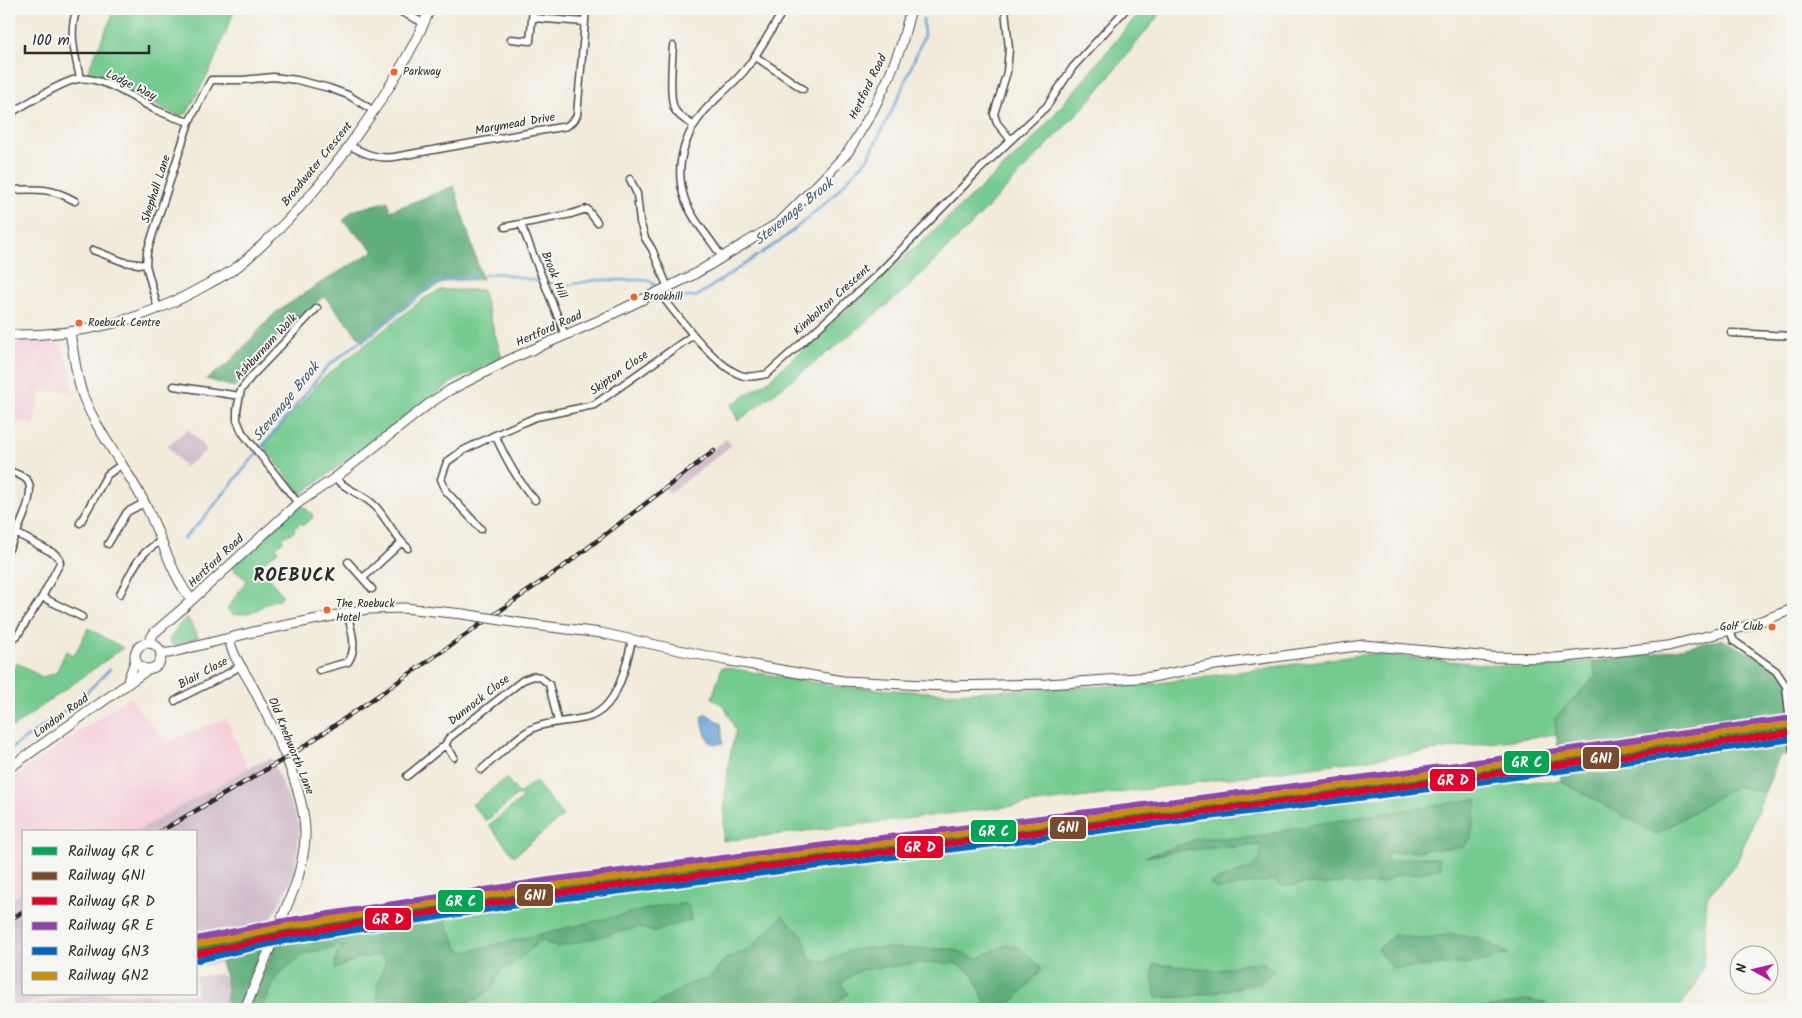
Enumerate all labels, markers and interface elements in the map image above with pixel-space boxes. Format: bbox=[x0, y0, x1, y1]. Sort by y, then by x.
scale bar bbox=[25, 22, 149, 54]
text: 100 m bbox=[32, 29, 70, 53]
street label: Hertford Road bbox=[844, 50, 893, 123]
place label: Parkway bbox=[403, 63, 441, 81]
street label: Lodge Way bbox=[102, 65, 160, 106]
marker: Parkway bbox=[389, 67, 399, 77]
street label: Marymead Drive bbox=[473, 107, 557, 140]
street label: Broadwater Crescent bbox=[277, 117, 358, 211]
street label: Shephall Lane bbox=[136, 152, 176, 226]
water label: Stevenage Brook bbox=[749, 171, 840, 251]
street label: Brook Hill bbox=[536, 248, 572, 302]
street label: Kimbolton Crescent bbox=[789, 260, 875, 340]
place label: Brookhill bbox=[643, 288, 683, 306]
marker: Brookhill bbox=[629, 292, 639, 302]
street label: Hertford Road bbox=[513, 306, 586, 352]
street label: Ashburnam Walk bbox=[230, 309, 302, 385]
place label: Roebuck Centre bbox=[88, 314, 160, 332]
marker: Roebuck Centre bbox=[74, 318, 84, 328]
street label: Skipton Close bbox=[586, 345, 653, 400]
water label: Stevenage Brook bbox=[247, 356, 327, 447]
street label: Hertford Road bbox=[184, 529, 249, 592]
district label: ROEBUCK bbox=[254, 562, 336, 591]
place label: The Roebuck Hotel bbox=[336, 595, 395, 627]
marker: The Roebuck Hotel bbox=[322, 605, 332, 615]
place label: Golf Club bbox=[1720, 618, 1763, 636]
marker: Golf Club bbox=[1767, 622, 1777, 632]
street label: Blair Close bbox=[175, 652, 232, 694]
street label: Dunnock Close bbox=[444, 669, 514, 730]
street label: London Road bbox=[29, 689, 94, 743]
street label: Old Knebworth Lane bbox=[263, 694, 319, 798]
line badge: GN1 bbox=[1582, 746, 1620, 770]
text: GN1 bbox=[1590, 748, 1612, 770]
line badge: GR C bbox=[1503, 750, 1550, 774]
text: GR C bbox=[1512, 752, 1542, 774]
line badge: GR D bbox=[1429, 768, 1476, 792]
text: GR D bbox=[1437, 770, 1469, 792]
line badge: GN1 bbox=[1049, 816, 1087, 840]
text: GN1 bbox=[1057, 817, 1079, 839]
line badge: GR C bbox=[970, 819, 1017, 843]
text: GR C bbox=[979, 821, 1009, 843]
legend bbox=[22, 830, 198, 996]
line badge: GR D bbox=[896, 835, 944, 859]
text: GR D bbox=[904, 837, 936, 859]
text: Railway GR C bbox=[68, 840, 154, 864]
text: Railway GN1 bbox=[68, 864, 146, 888]
line badge: GN1 bbox=[516, 883, 554, 907]
text: GN1 bbox=[524, 885, 546, 907]
line badge: GR C bbox=[437, 889, 484, 913]
text: Railway GR D bbox=[68, 890, 155, 914]
text: GR C bbox=[446, 891, 476, 913]
line badge: GR D bbox=[364, 907, 412, 931]
text: GR D bbox=[372, 909, 404, 931]
text: Railway GR E bbox=[68, 914, 155, 938]
text: Railway GN3 bbox=[68, 940, 150, 964]
north arrow bbox=[1730, 946, 1780, 996]
text: N bbox=[1731, 962, 1754, 974]
text: Railway GN2 bbox=[68, 964, 149, 988]

